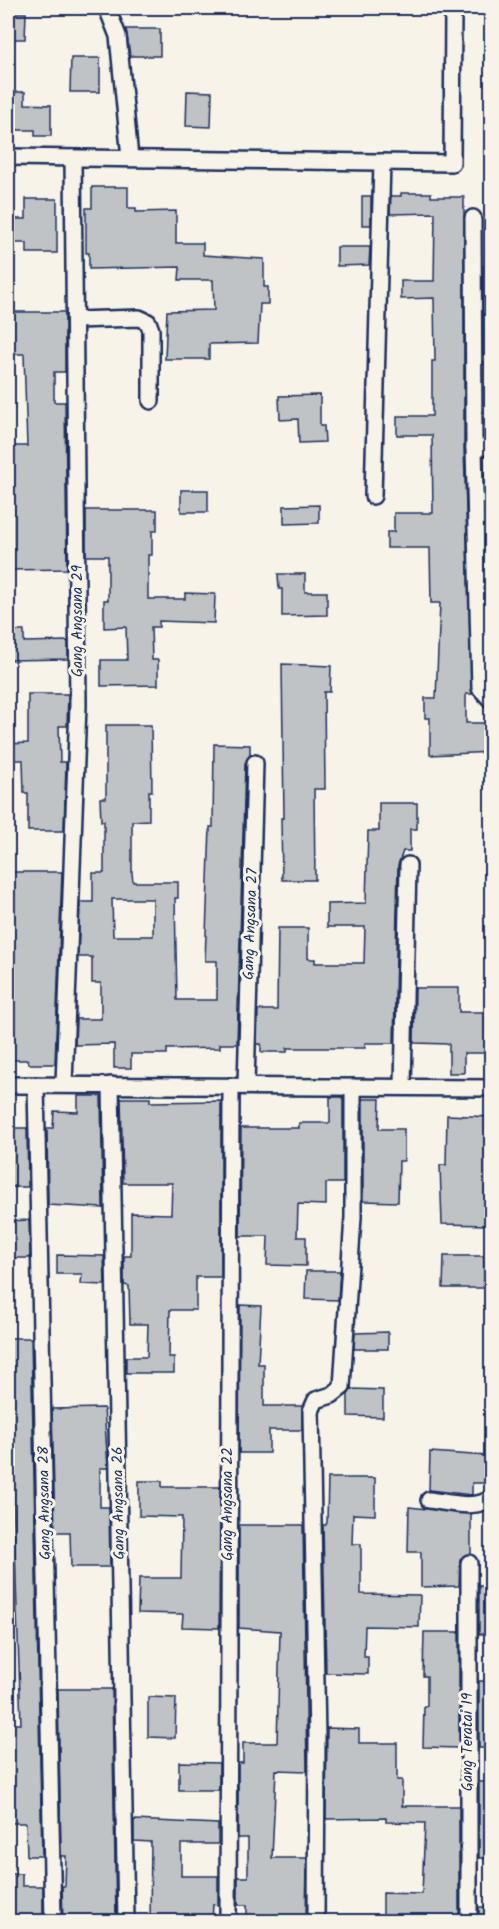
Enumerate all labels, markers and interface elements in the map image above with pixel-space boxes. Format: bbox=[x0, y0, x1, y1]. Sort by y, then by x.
street label: Gang Angsana 29 bbox=[66, 564, 90, 677]
street label: Gang Angsana 27 bbox=[237, 867, 265, 980]
street label: Gang Angsana 28 bbox=[32, 1445, 58, 1560]
street label: Gang Angsana 26 bbox=[106, 1446, 132, 1560]
street label: Gang Angsana 22 bbox=[216, 1447, 240, 1561]
street label: Gang Teratai 19 bbox=[456, 1692, 480, 1791]

